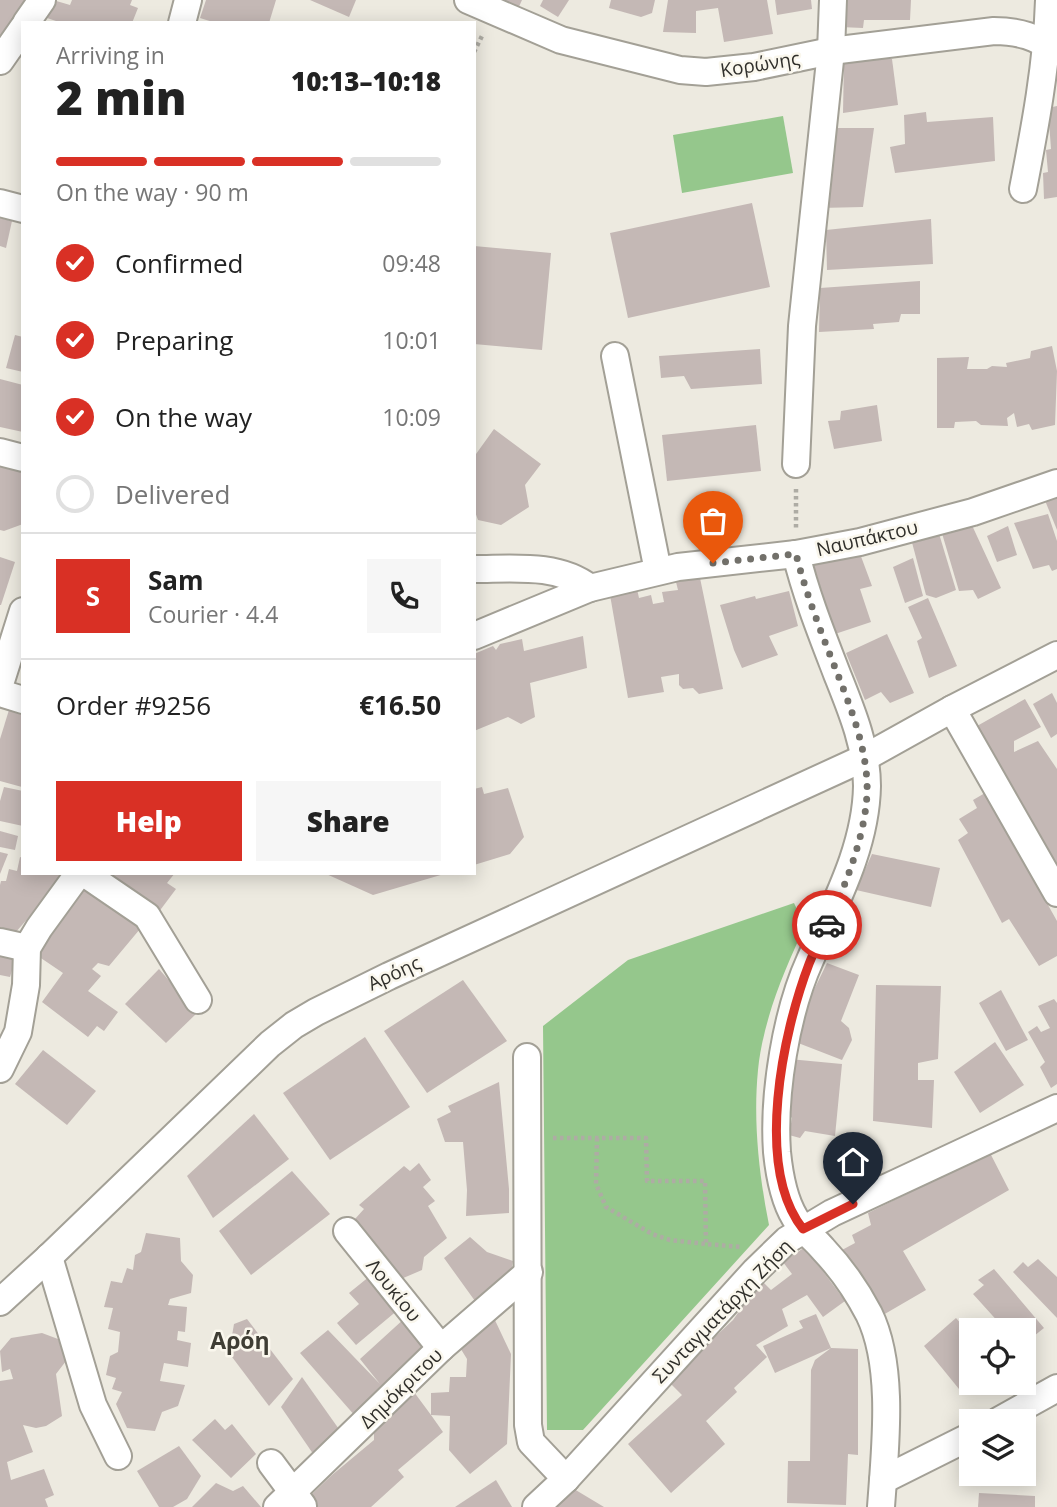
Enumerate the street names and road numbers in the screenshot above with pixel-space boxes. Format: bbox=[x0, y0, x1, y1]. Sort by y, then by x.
street label: Κορώνης bbox=[718, 45, 802, 83]
street label: Ναυπάκτου bbox=[814, 514, 920, 562]
street label: Αρόης bbox=[363, 949, 425, 997]
street label: Συνταγματάρχη Ζήση bbox=[646, 1233, 798, 1389]
street label: Λουκίου bbox=[361, 1253, 427, 1327]
street label: Δημόκριτου bbox=[354, 1342, 448, 1434]

